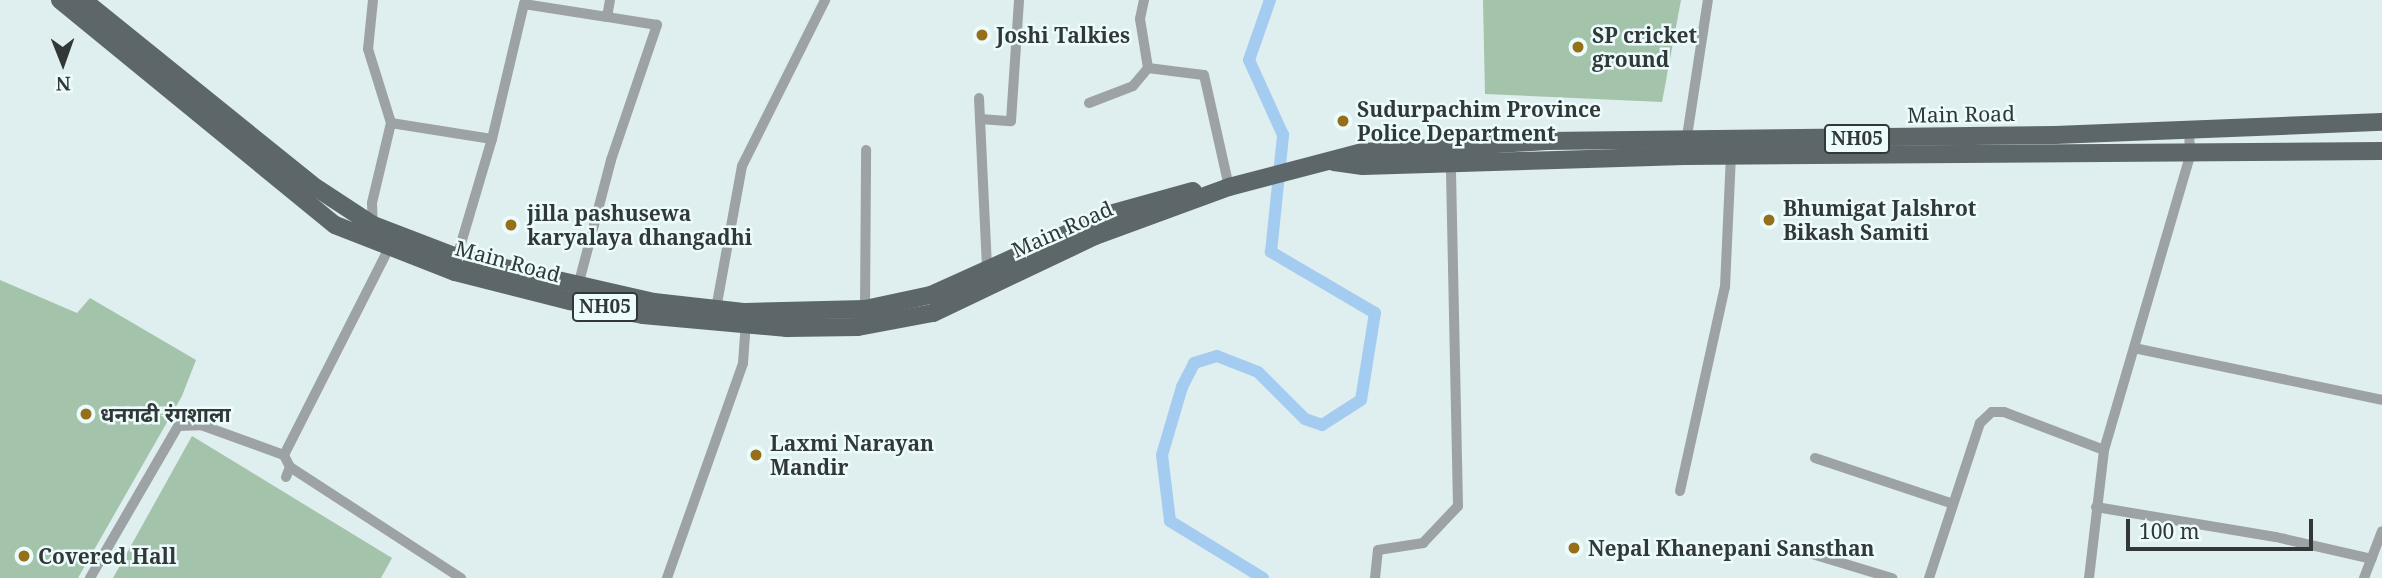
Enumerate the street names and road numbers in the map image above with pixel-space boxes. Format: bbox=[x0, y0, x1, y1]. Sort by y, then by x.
street label: Main Road bbox=[1907, 100, 2015, 128]
road number: NH05 bbox=[1824, 124, 1890, 154]
street label: Main Road bbox=[1008, 196, 1116, 262]
street label: Main Road bbox=[453, 235, 563, 287]
road number: NH05 bbox=[572, 292, 638, 322]

